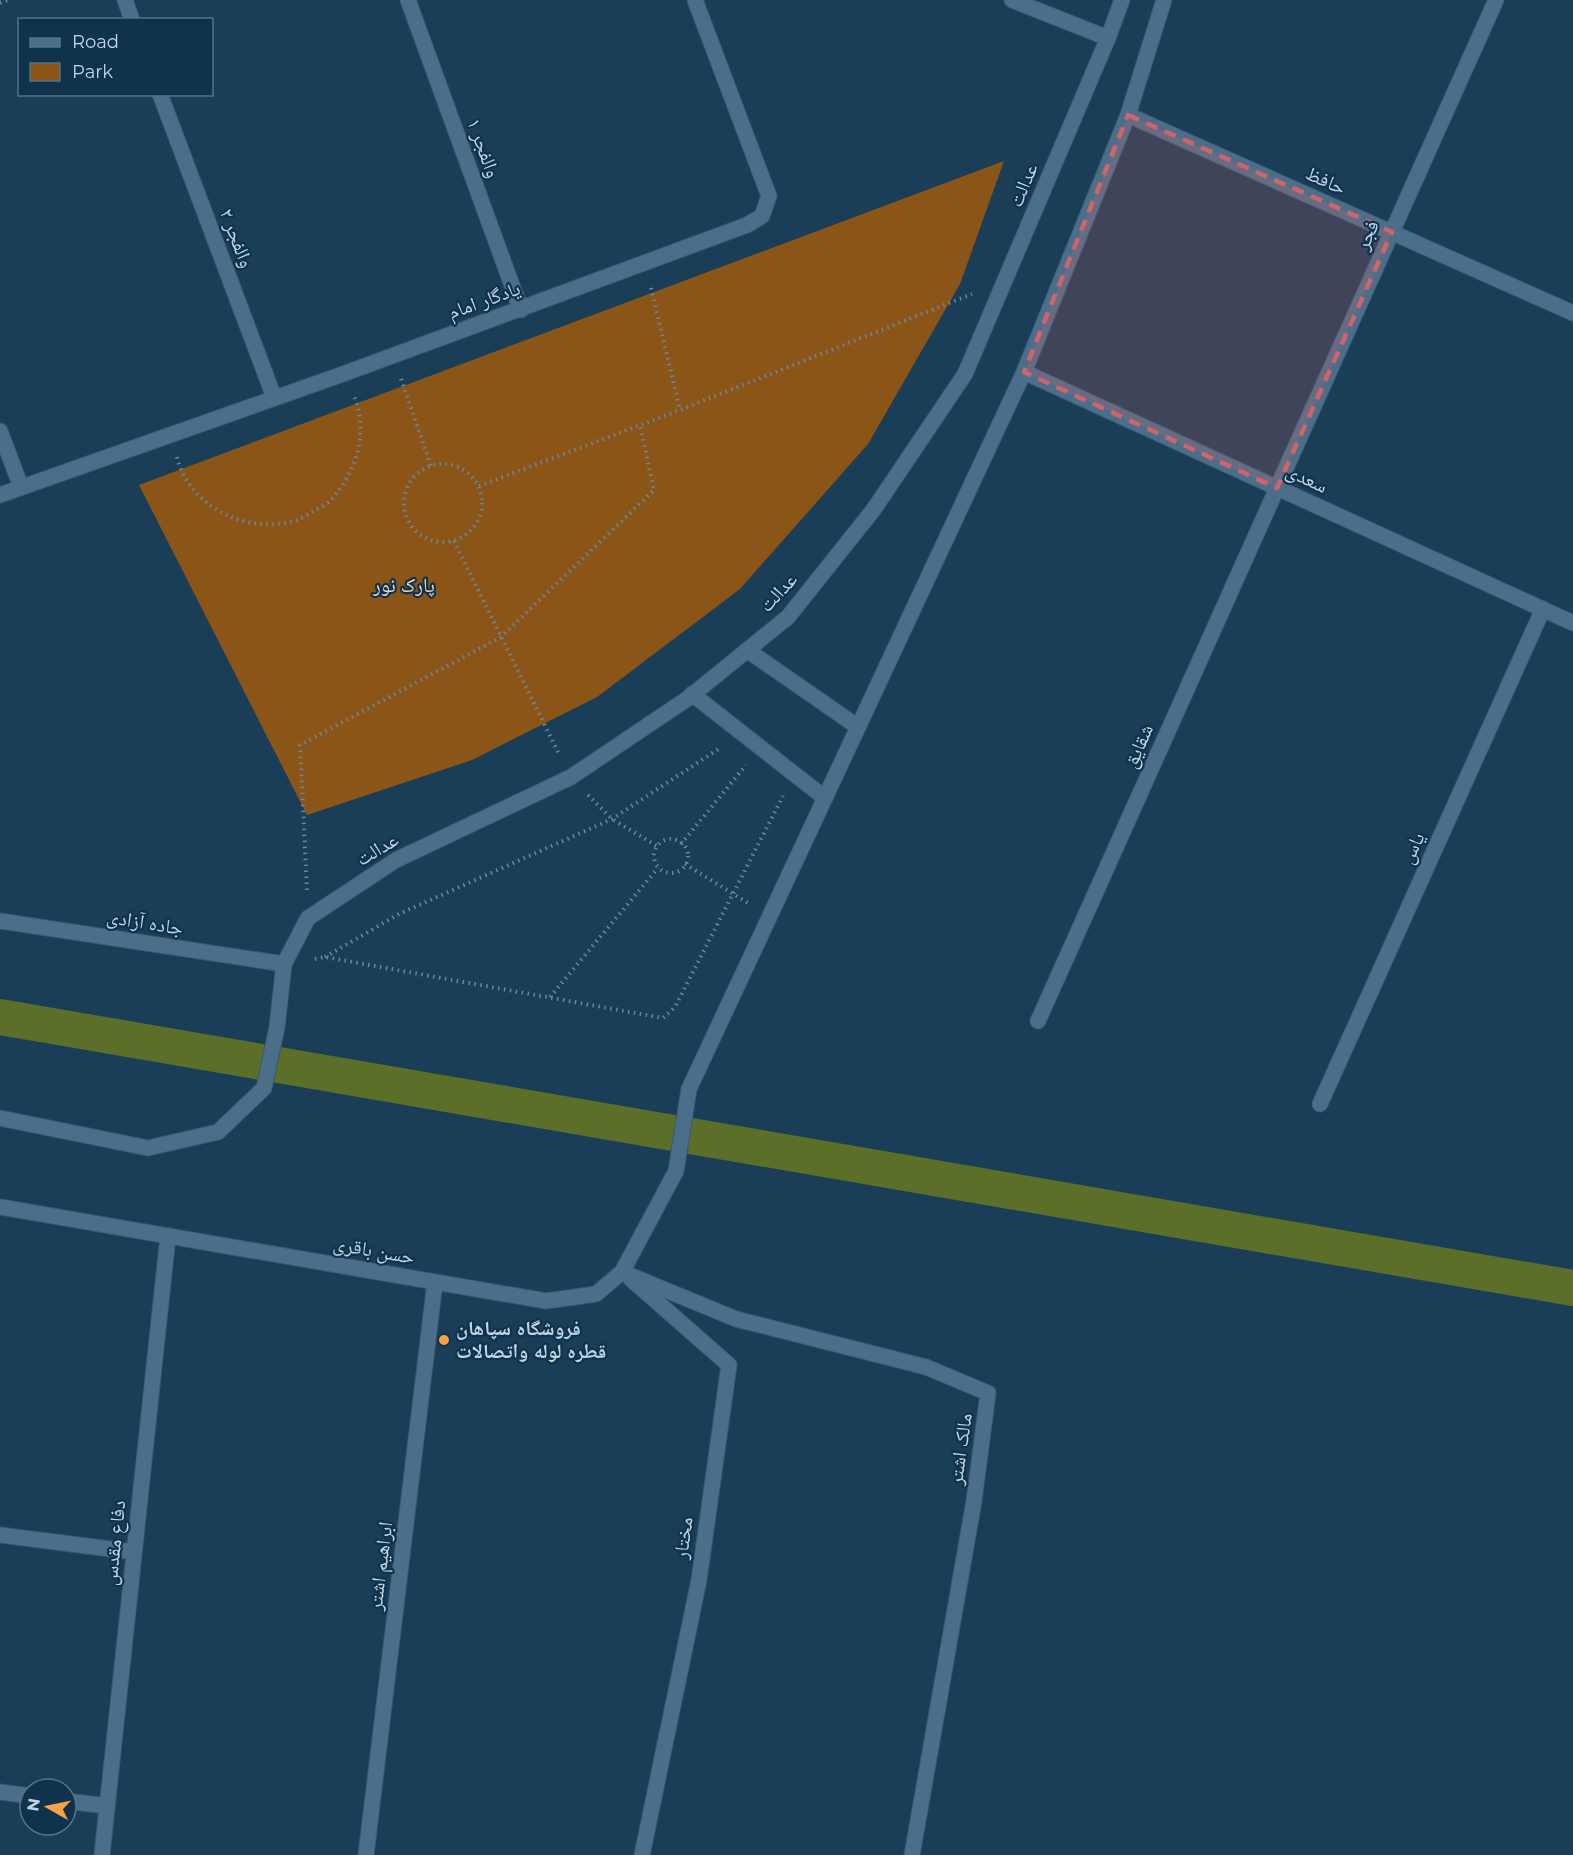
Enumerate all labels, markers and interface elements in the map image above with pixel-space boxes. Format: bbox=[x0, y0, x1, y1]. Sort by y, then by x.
legend bbox=[18, 18, 213, 96]
text: Road bbox=[72, 31, 119, 53]
text: Park bbox=[72, 61, 113, 83]
street label: والفجر ۱ bbox=[462, 115, 506, 181]
street label: عدالت bbox=[1003, 160, 1043, 210]
street label: حافظ bbox=[1302, 161, 1350, 200]
street label: والفجر ۲ bbox=[215, 205, 259, 271]
street label: فجر bbox=[1350, 217, 1384, 254]
street label: یادگار امام bbox=[445, 276, 524, 326]
street label: سعدی bbox=[1282, 458, 1332, 498]
street label: عدالت bbox=[754, 567, 802, 617]
park label: پارک نور bbox=[372, 573, 435, 597]
street label: شقایق bbox=[1118, 720, 1158, 772]
street label: عدالت bbox=[352, 827, 402, 871]
street label: یاس bbox=[1394, 828, 1430, 868]
street label: جاده آزادی bbox=[105, 904, 185, 940]
street label: حسن باقری bbox=[331, 1231, 417, 1269]
place label: فروشگاه سپاهان قطره لوله واتصالات bbox=[456, 1316, 606, 1363]
marker: فروشگاه سپاهان قطره لوله واتصالات bbox=[437, 1333, 451, 1347]
street label: مالک اشتر bbox=[943, 1411, 977, 1488]
street label: دفاع مقدس bbox=[98, 1499, 131, 1587]
street label: مختار bbox=[668, 1515, 698, 1562]
street label: ابراهیم اشتر bbox=[363, 1520, 399, 1613]
north arrow bbox=[18, 1777, 78, 1837]
text: N bbox=[23, 1797, 44, 1813]

